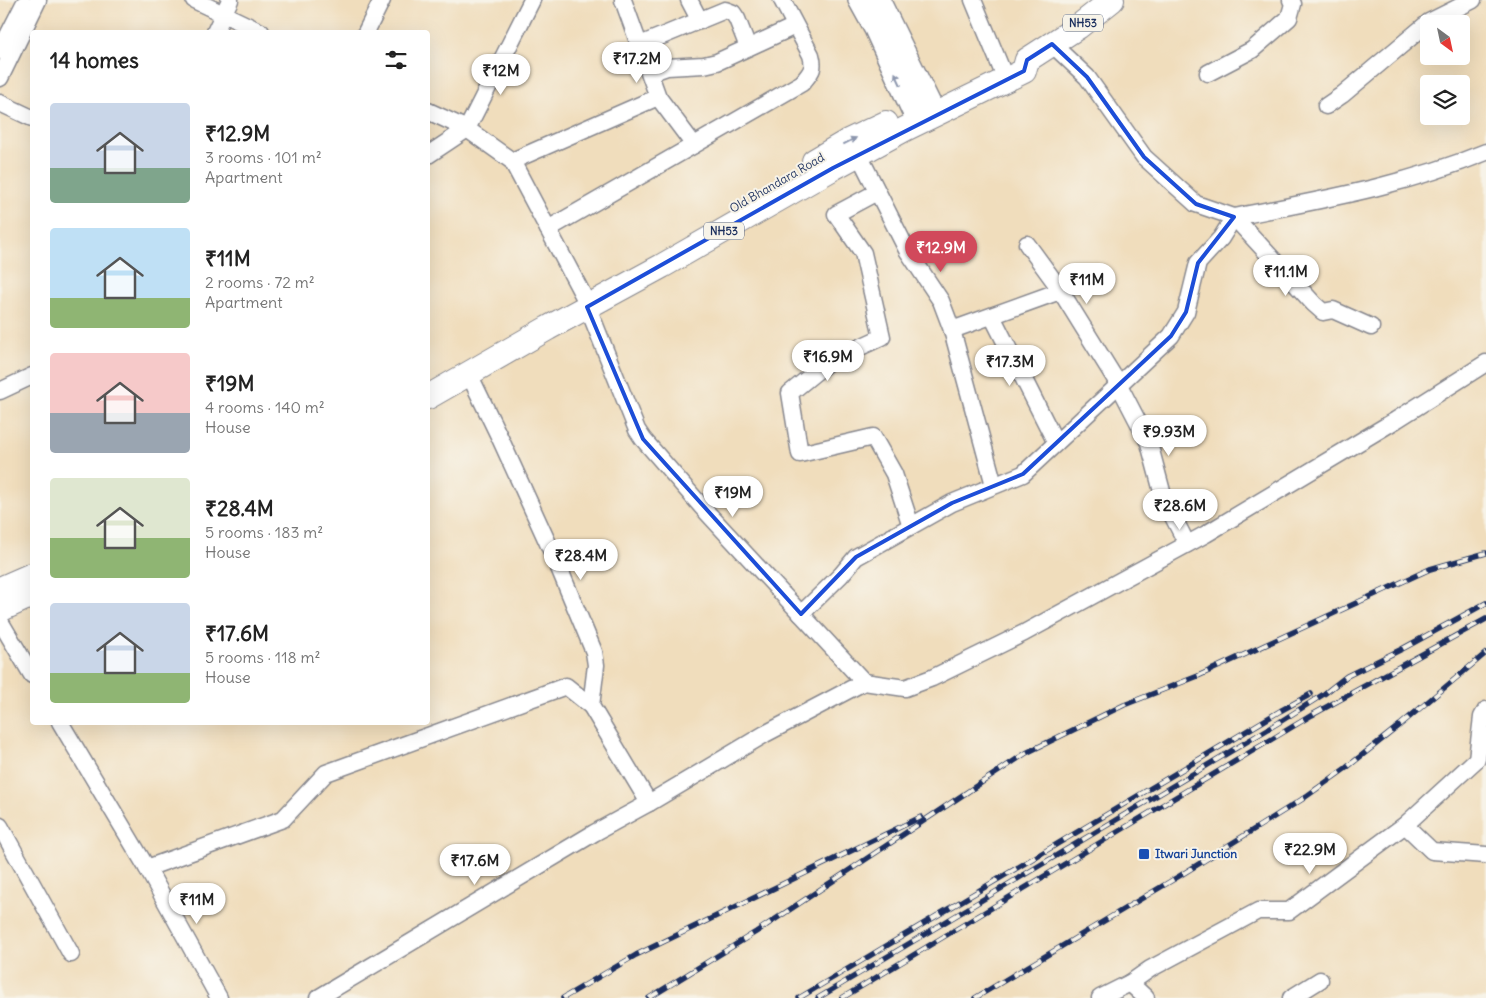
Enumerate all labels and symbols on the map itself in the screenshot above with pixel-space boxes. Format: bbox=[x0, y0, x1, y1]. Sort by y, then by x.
road number: NH53 bbox=[1063, 14, 1103, 32]
north arrow bbox=[1420, 15, 1470, 65]
pin: ₹17.2M bbox=[596, 42, 678, 84]
pin: ₹12M bbox=[471, 54, 531, 96]
one-way arrow bbox=[893, 71, 902, 86]
one-way arrow bbox=[843, 137, 858, 145]
street label: Old Bhandara Road bbox=[727, 149, 827, 216]
road number: NH53 bbox=[704, 222, 744, 240]
pin: ₹12.9M bbox=[900, 230, 982, 273]
pin: ₹11.1M bbox=[1245, 254, 1327, 297]
pin: ₹11M bbox=[1057, 262, 1117, 305]
pin: ₹16.9M bbox=[787, 340, 869, 382]
pin: ₹17.3M bbox=[969, 344, 1051, 387]
pin: ₹9.93M bbox=[1128, 414, 1210, 457]
pin: ₹19M bbox=[703, 476, 763, 518]
pin: ₹28.6M bbox=[1139, 488, 1221, 531]
pin: ₹28.4M bbox=[540, 538, 622, 581]
pin: ₹22.9M bbox=[1269, 832, 1351, 875]
pin: ₹17.6M bbox=[434, 844, 516, 886]
place label: Itwari Junction bbox=[1155, 846, 1237, 861]
marker: Itwari Junction bbox=[1137, 847, 1151, 861]
pin: ₹11M bbox=[167, 882, 227, 925]

